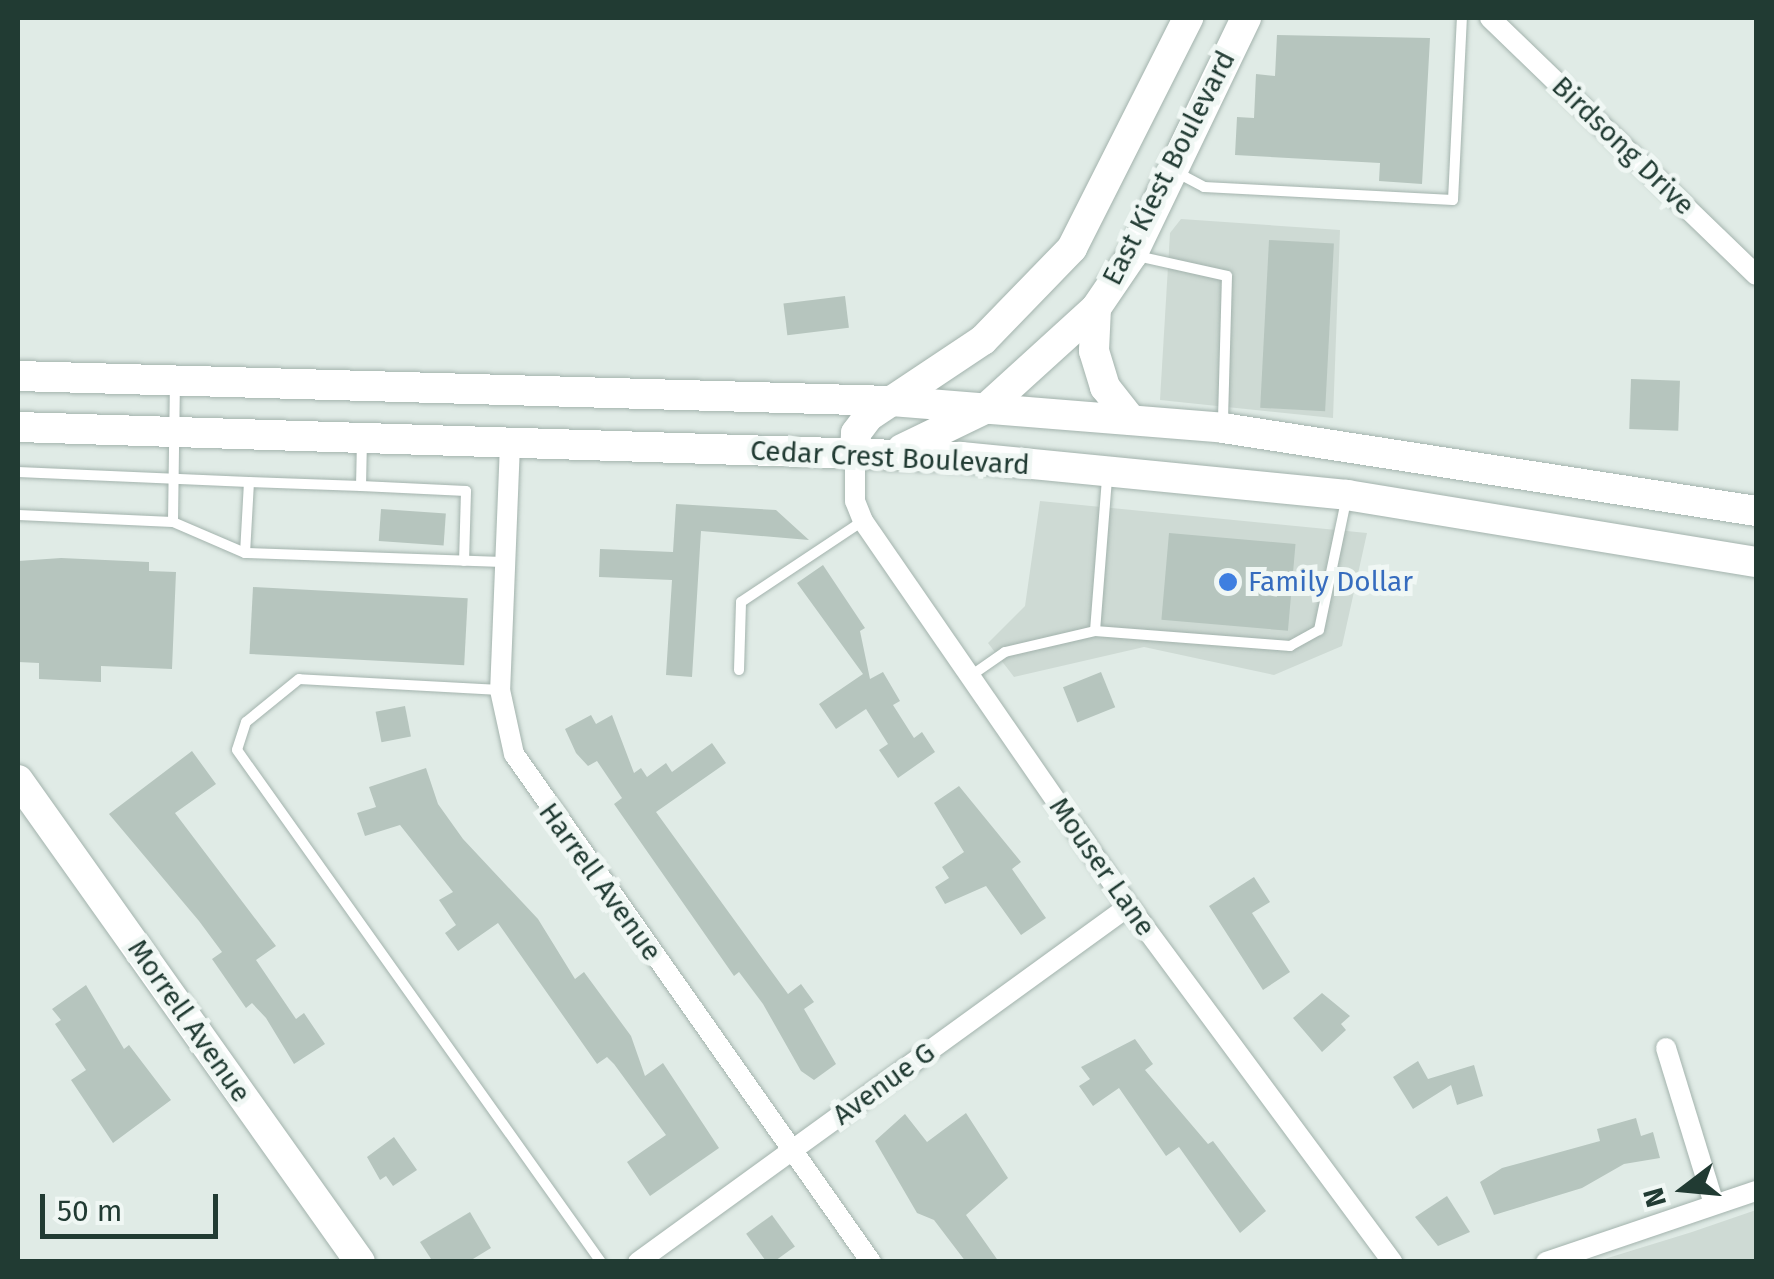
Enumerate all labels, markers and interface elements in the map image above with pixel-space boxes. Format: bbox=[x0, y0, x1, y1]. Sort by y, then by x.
street label: East Kiest Boulevard bbox=[1095, 45, 1243, 291]
street label: Birdsong Drive bbox=[1545, 70, 1701, 222]
street label: Cedar Crest Boulevard bbox=[749, 434, 1031, 482]
place label: Family Dollar bbox=[1248, 565, 1413, 599]
marker: Family Dollar bbox=[1217, 571, 1239, 593]
street label: Mouser Lane bbox=[1042, 791, 1162, 943]
street label: Harrell Avenue bbox=[531, 796, 669, 968]
street label: Morrell Avenue bbox=[120, 933, 258, 1109]
street label: Avenue G bbox=[826, 1036, 942, 1132]
north arrow bbox=[1634, 1139, 1734, 1239]
scale bar bbox=[45, 1174, 222, 1236]
text: N bbox=[1636, 1184, 1673, 1211]
text: 50 m bbox=[57, 1193, 122, 1229]

